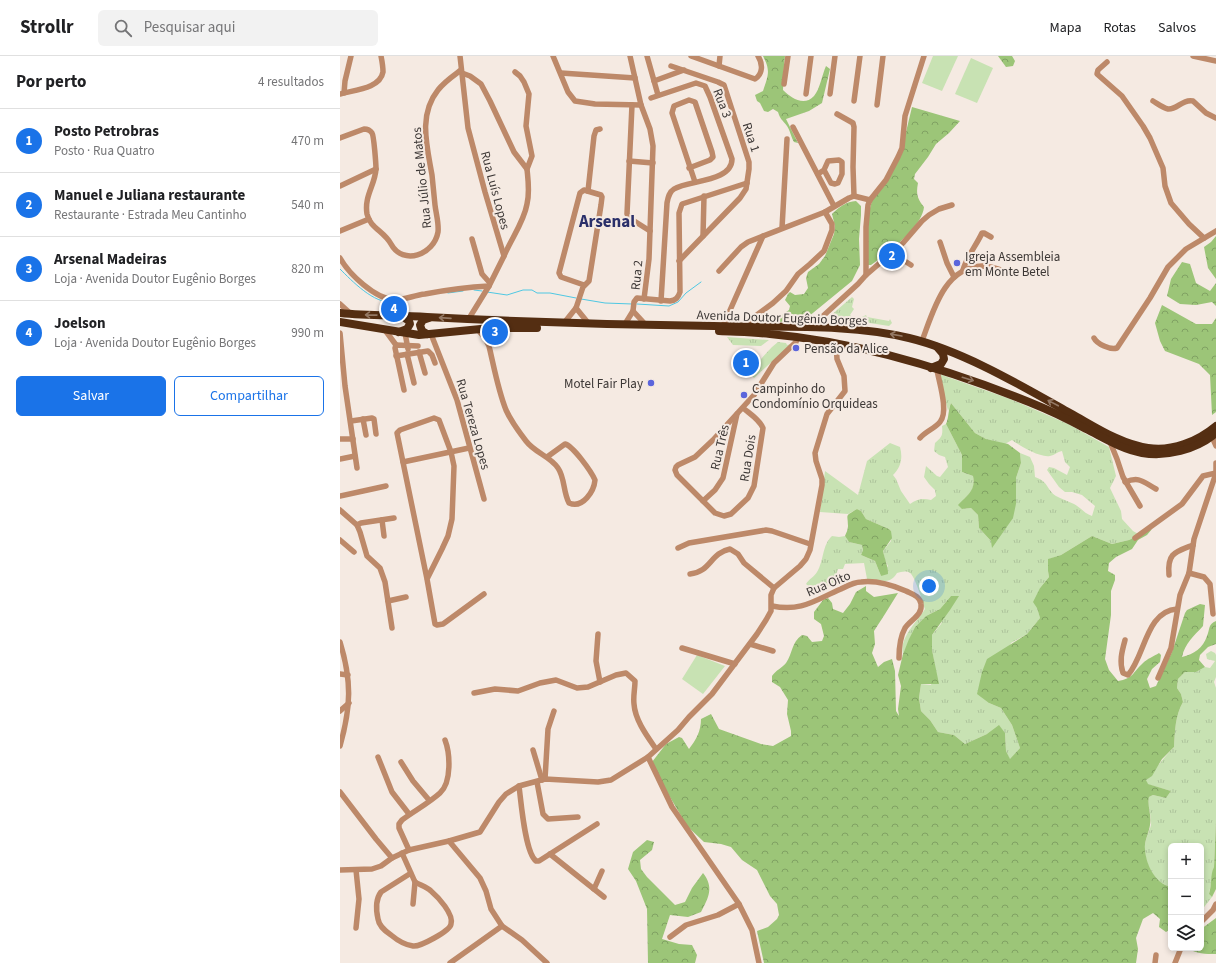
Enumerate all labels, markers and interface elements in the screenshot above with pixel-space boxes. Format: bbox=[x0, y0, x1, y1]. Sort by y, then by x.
search box bbox=[98, 10, 378, 46]
text: Strollr bbox=[20, 14, 74, 41]
icon: search bbox=[112, 17, 134, 39]
text: Pesquisar aqui bbox=[144, 17, 235, 38]
text: Mapa bbox=[1050, 18, 1081, 38]
text: Rotas bbox=[1103, 18, 1136, 38]
text: Salvos bbox=[1158, 18, 1196, 38]
text: Por perto bbox=[16, 70, 86, 94]
text: 4 resultados bbox=[258, 73, 324, 91]
street label: Rua 3 bbox=[708, 86, 736, 121]
street label: Rua 1 bbox=[738, 120, 764, 154]
text: Posto Petrobras bbox=[54, 121, 159, 142]
street label: Rua Júlio de Matos bbox=[408, 126, 436, 229]
text: 1 bbox=[26, 132, 32, 150]
text: 470 m bbox=[291, 132, 324, 150]
text: Posto · Rua Quatro bbox=[54, 142, 154, 160]
street label: Rua Luís Lopes bbox=[476, 149, 514, 232]
text: Manuel e Juliana restaurante bbox=[54, 185, 245, 206]
text: 2 bbox=[26, 196, 32, 214]
text: 540 m bbox=[291, 196, 324, 214]
text: Restaurante · Estrada Meu Cantinho bbox=[54, 206, 247, 224]
district label: Arsenal bbox=[578, 210, 635, 234]
pin: 2 bbox=[879, 241, 905, 271]
place label: Igreja Assembleia em Monte Betel bbox=[965, 248, 1060, 281]
text: Arsenal Madeiras bbox=[54, 249, 167, 270]
marker: Igreja Assembleia em Monte Betel bbox=[952, 258, 962, 268]
street label: Rua 2 bbox=[626, 259, 648, 291]
text: 3 bbox=[26, 260, 32, 278]
text: 820 m bbox=[291, 260, 324, 278]
text: Loja · Avenida Doutor Eugênio Borges bbox=[54, 270, 256, 288]
pin: 4 bbox=[381, 294, 407, 324]
street label: Avenida Doutor Eugênio Borges bbox=[696, 306, 868, 330]
one-way arrow bbox=[365, 311, 378, 319]
text: Joelson bbox=[54, 313, 106, 334]
one-way arrow bbox=[439, 315, 452, 322]
pin: 3 bbox=[482, 317, 508, 347]
text: 4 bbox=[26, 324, 32, 342]
text: 990 m bbox=[291, 324, 324, 342]
one-way arrow bbox=[890, 331, 903, 339]
text: Loja · Avenida Doutor Eugênio Borges bbox=[54, 334, 256, 352]
place label: Pensão da Alice bbox=[804, 340, 888, 358]
marker: Pensão da Alice bbox=[791, 343, 801, 353]
pin: 1 bbox=[733, 348, 759, 378]
place label: Motel Fair Play bbox=[564, 375, 643, 393]
button: Salvar bbox=[16, 376, 166, 416]
button: Compartilhar bbox=[174, 376, 324, 416]
one-way arrow bbox=[961, 376, 974, 383]
street label: Rua Tereza Lopes bbox=[451, 377, 495, 472]
marker: Motel Fair Play bbox=[646, 378, 656, 388]
place label: Campinho do Condomínio Orquideas bbox=[752, 380, 878, 413]
marker: Campinho do Condomínio Orquideas bbox=[739, 390, 749, 400]
one-way arrow bbox=[1047, 399, 1059, 407]
street label: Rua Três bbox=[706, 422, 734, 472]
street label: Rua Dois bbox=[735, 433, 761, 483]
street label: Rua Oito bbox=[803, 567, 853, 601]
your location bbox=[919, 576, 939, 596]
map controls bbox=[1168, 843, 1204, 951]
button: + bbox=[1168, 843, 1204, 879]
button: − bbox=[1168, 879, 1204, 915]
button: layers bbox=[1168, 915, 1204, 951]

